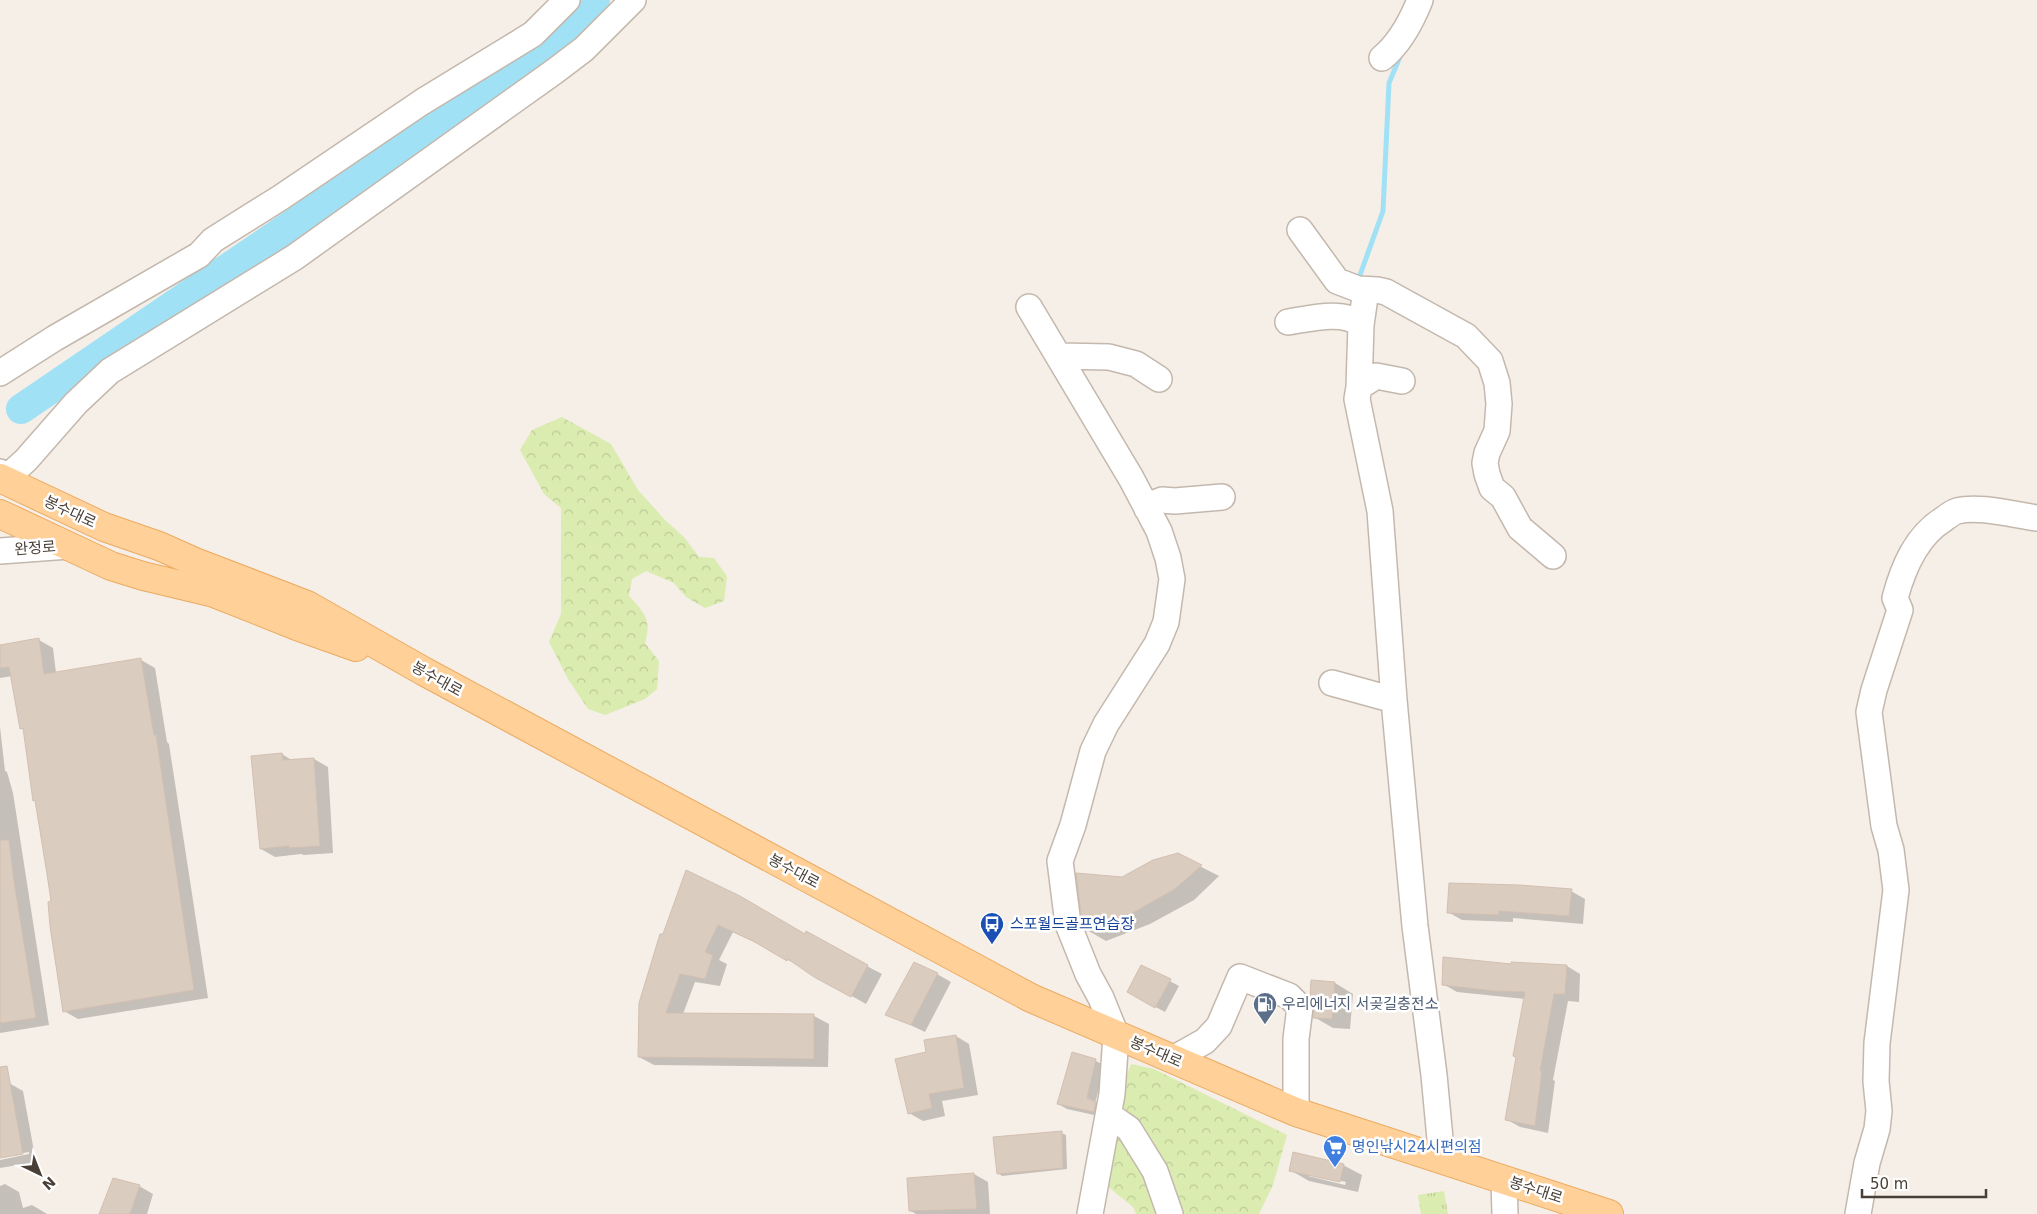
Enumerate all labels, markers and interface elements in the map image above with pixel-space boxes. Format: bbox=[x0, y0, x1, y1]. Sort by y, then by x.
street label: 봉수대로 bbox=[41, 492, 99, 532]
street label: 완정로 bbox=[14, 538, 56, 558]
street label: 봉수대로 bbox=[408, 658, 466, 700]
street label: 봉수대로 bbox=[765, 850, 823, 892]
bus stop icon: 스포월드골프연습장 bbox=[979, 911, 1005, 945]
place label: 스포월드골프연습장 bbox=[1010, 915, 1134, 933]
fuel station icon: 우리에너지 서곶길충전소 bbox=[1252, 991, 1278, 1025]
place label: 우리에너지 서곶길충전소 bbox=[1282, 995, 1439, 1013]
street label: 봉수대로 bbox=[1127, 1033, 1185, 1071]
supermarket icon: 명인낚시24시편의점 bbox=[1322, 1134, 1348, 1168]
place label: 명인낚시24시편의점 bbox=[1352, 1138, 1482, 1156]
north arrow bbox=[15, 1149, 65, 1199]
scale bar bbox=[1862, 1166, 1986, 1198]
street label: 봉수대로 bbox=[1507, 1173, 1565, 1207]
text: N bbox=[39, 1174, 59, 1193]
text: 50 m bbox=[1870, 1175, 1908, 1193]

